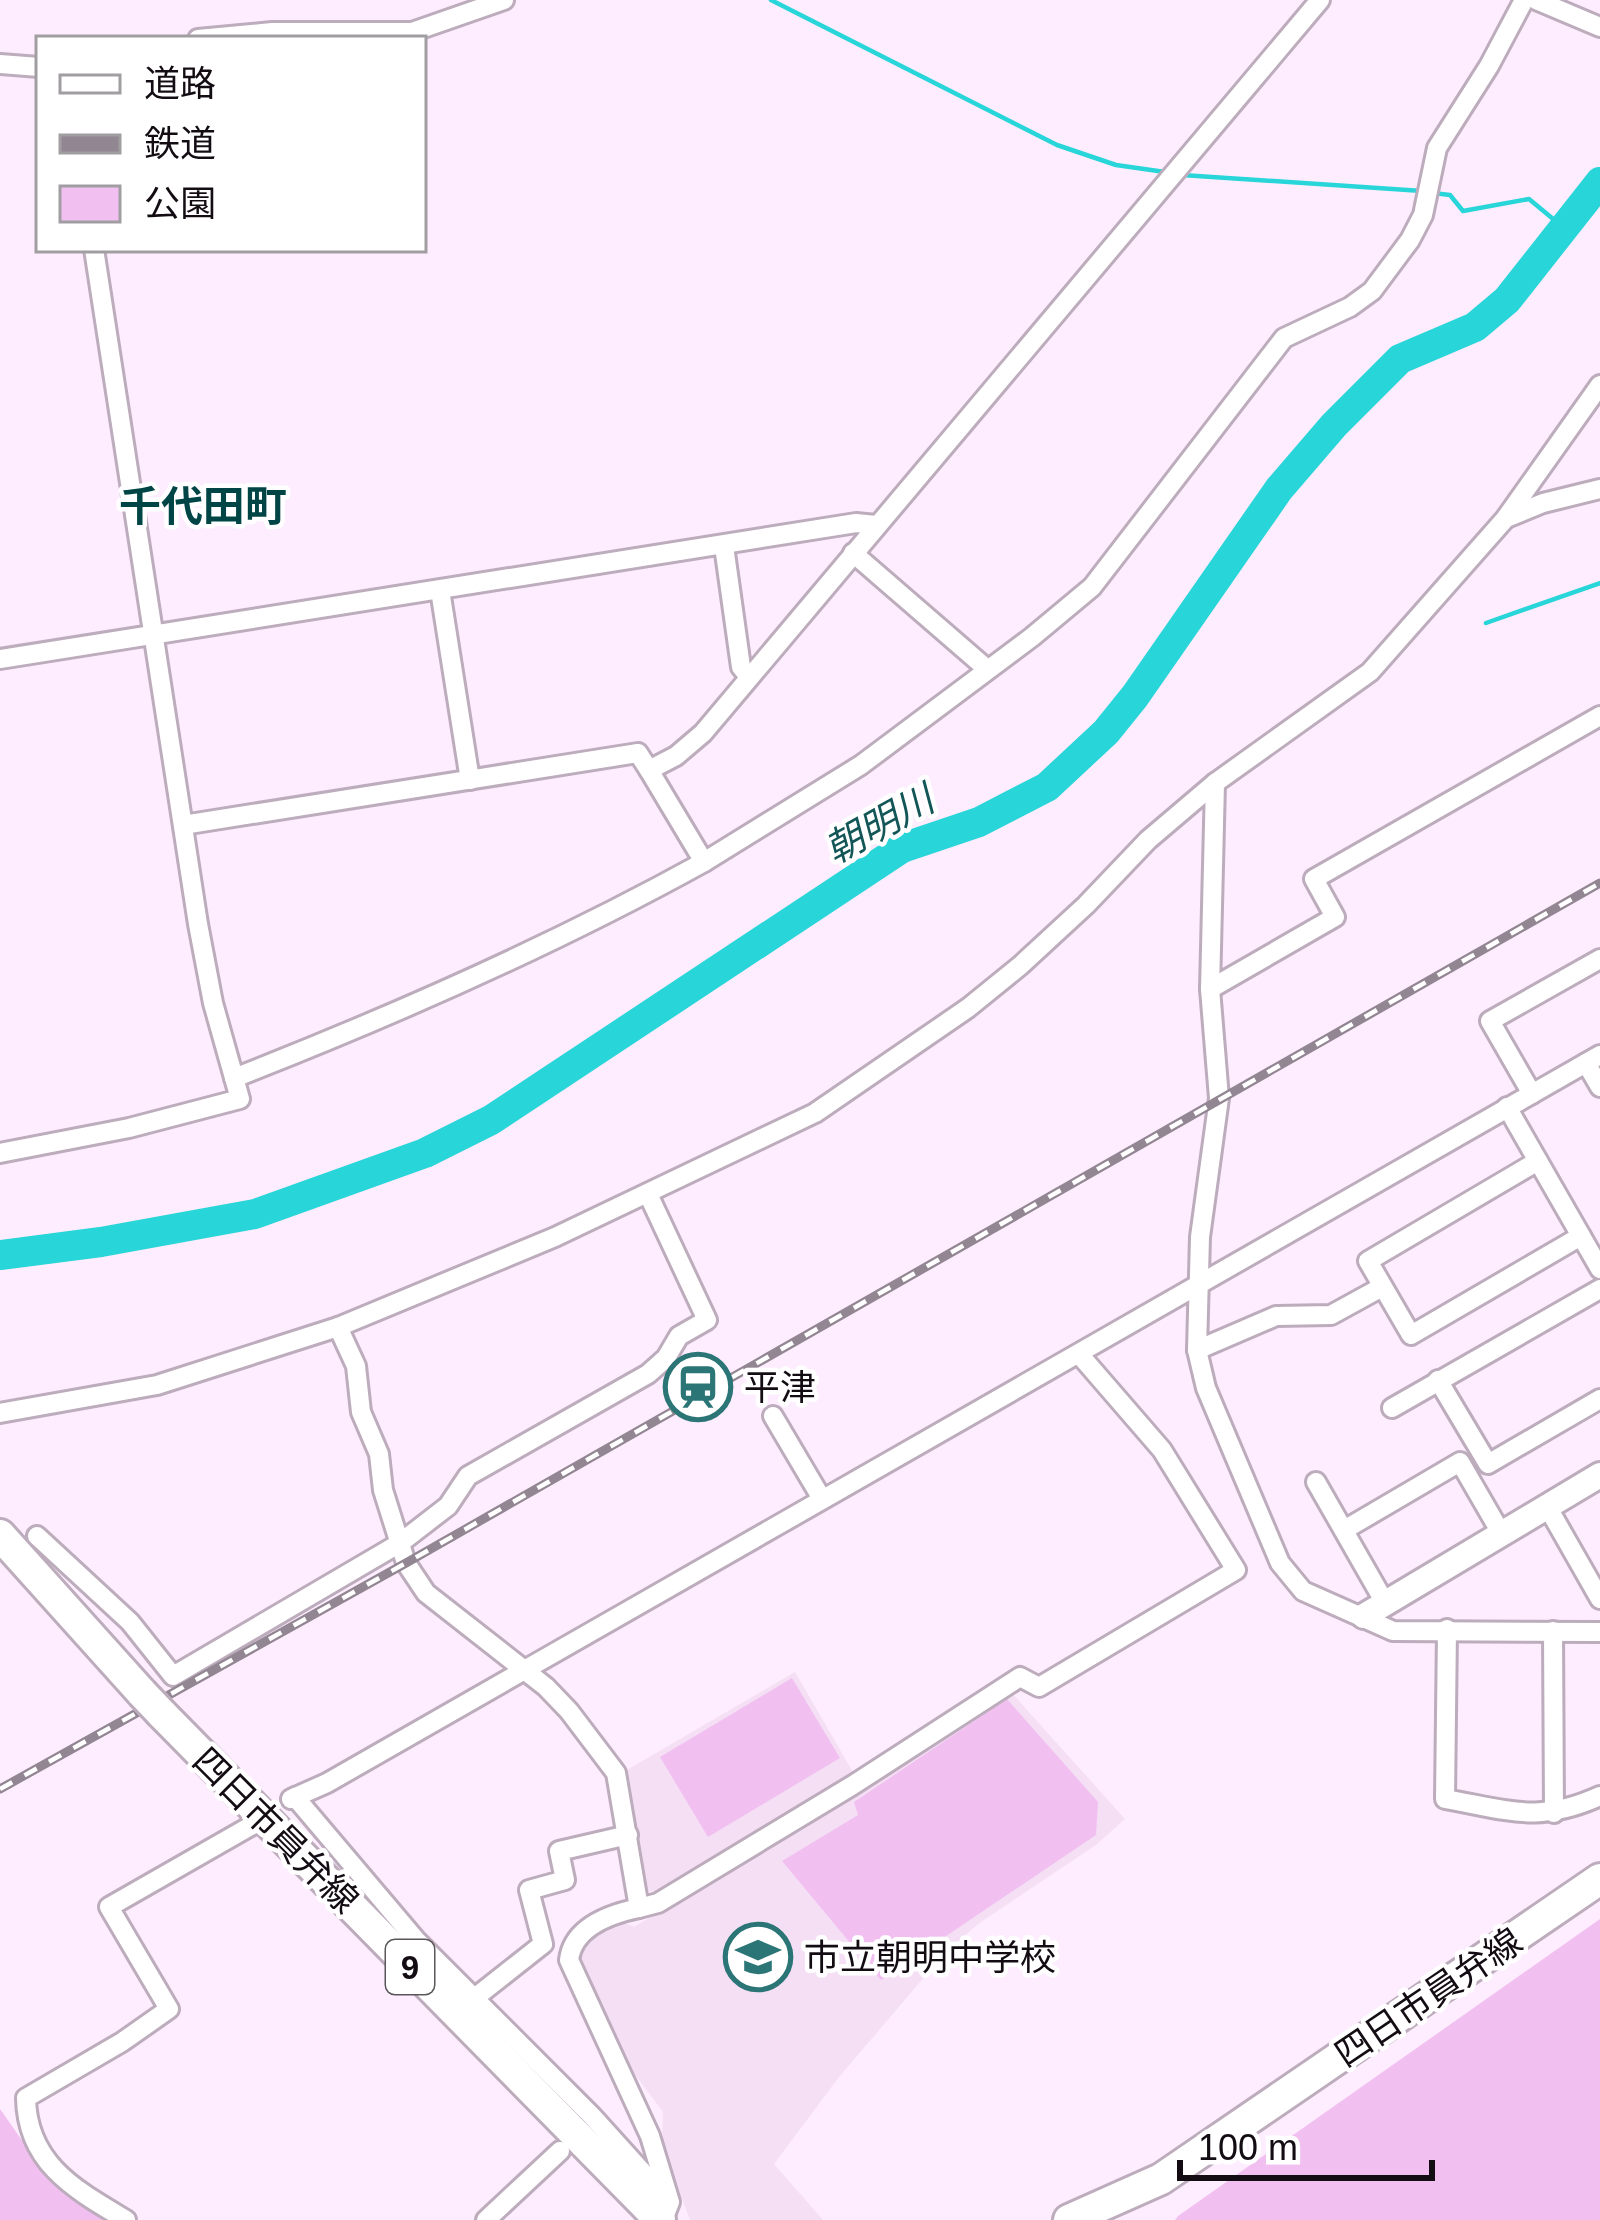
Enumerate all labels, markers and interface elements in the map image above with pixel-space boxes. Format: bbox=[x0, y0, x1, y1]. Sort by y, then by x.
legend bbox=[36, 36, 426, 252]
text: 道路 bbox=[144, 63, 216, 104]
text: 鉄道 bbox=[144, 123, 216, 164]
text: 公園 bbox=[144, 183, 216, 224]
district label: 千代田町 bbox=[119, 483, 287, 530]
water label: 朝明川 bbox=[818, 775, 944, 872]
station icon: 平津 bbox=[663, 1352, 733, 1422]
place label: 平津 bbox=[744, 1367, 816, 1408]
street label: 四日市員弁線 bbox=[185, 1739, 367, 1921]
street label: 四日市員弁線 bbox=[1327, 1920, 1529, 2075]
school or university icon: 市立朝明中学校 bbox=[723, 1922, 793, 1992]
place label: 市立朝明中学校 bbox=[804, 1937, 1056, 1978]
road number: 9 bbox=[386, 1940, 434, 1994]
scale bar bbox=[1180, 2106, 1432, 2180]
text: 100 m bbox=[1198, 2127, 1298, 2168]

